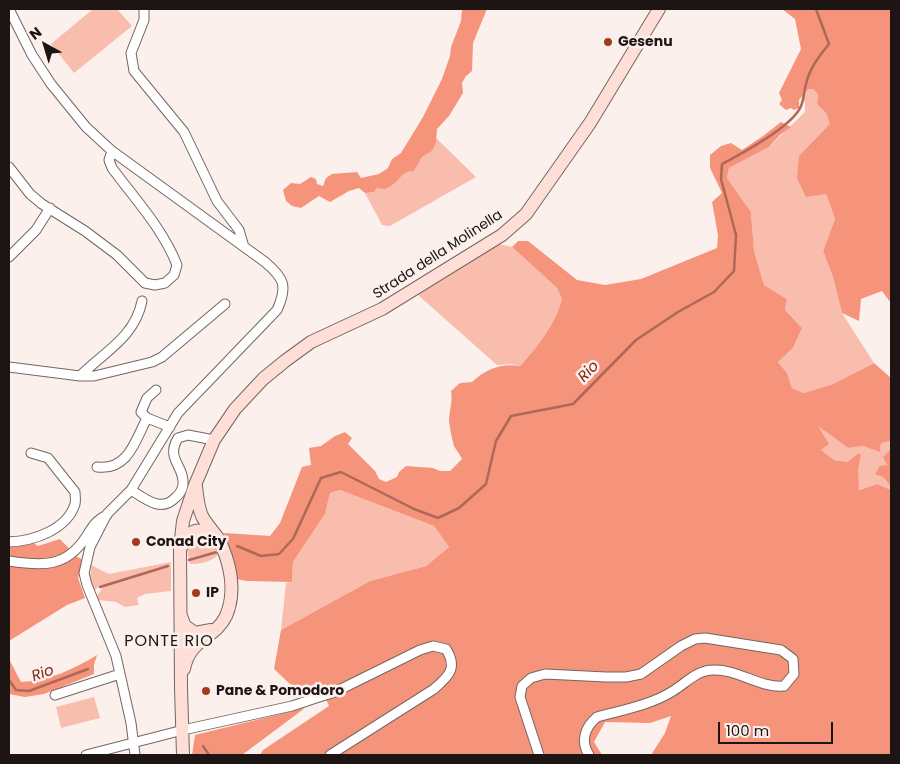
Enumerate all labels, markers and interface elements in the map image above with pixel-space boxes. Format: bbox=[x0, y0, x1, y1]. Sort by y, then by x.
north arrow bbox=[20, 20, 70, 70]
text: N bbox=[25, 22, 46, 44]
place label: Gesenu bbox=[618, 34, 673, 50]
marker: Gesenu bbox=[602, 36, 614, 48]
street label: Strada della Molinella bbox=[370, 207, 506, 303]
water label: Rio bbox=[575, 358, 603, 386]
place label: Conad City bbox=[146, 534, 226, 550]
marker: Conad City bbox=[130, 536, 142, 548]
place label: IP bbox=[206, 585, 219, 601]
marker: IP bbox=[190, 587, 202, 599]
district label: PONTE RIO bbox=[123, 632, 215, 652]
water label: Rio bbox=[29, 662, 57, 686]
place label: Pane & Pomodoro bbox=[216, 683, 344, 699]
marker: Pane & Pomodoro bbox=[200, 685, 212, 697]
scale bar bbox=[720, 712, 835, 744]
text: 100 m bbox=[726, 720, 769, 741]

